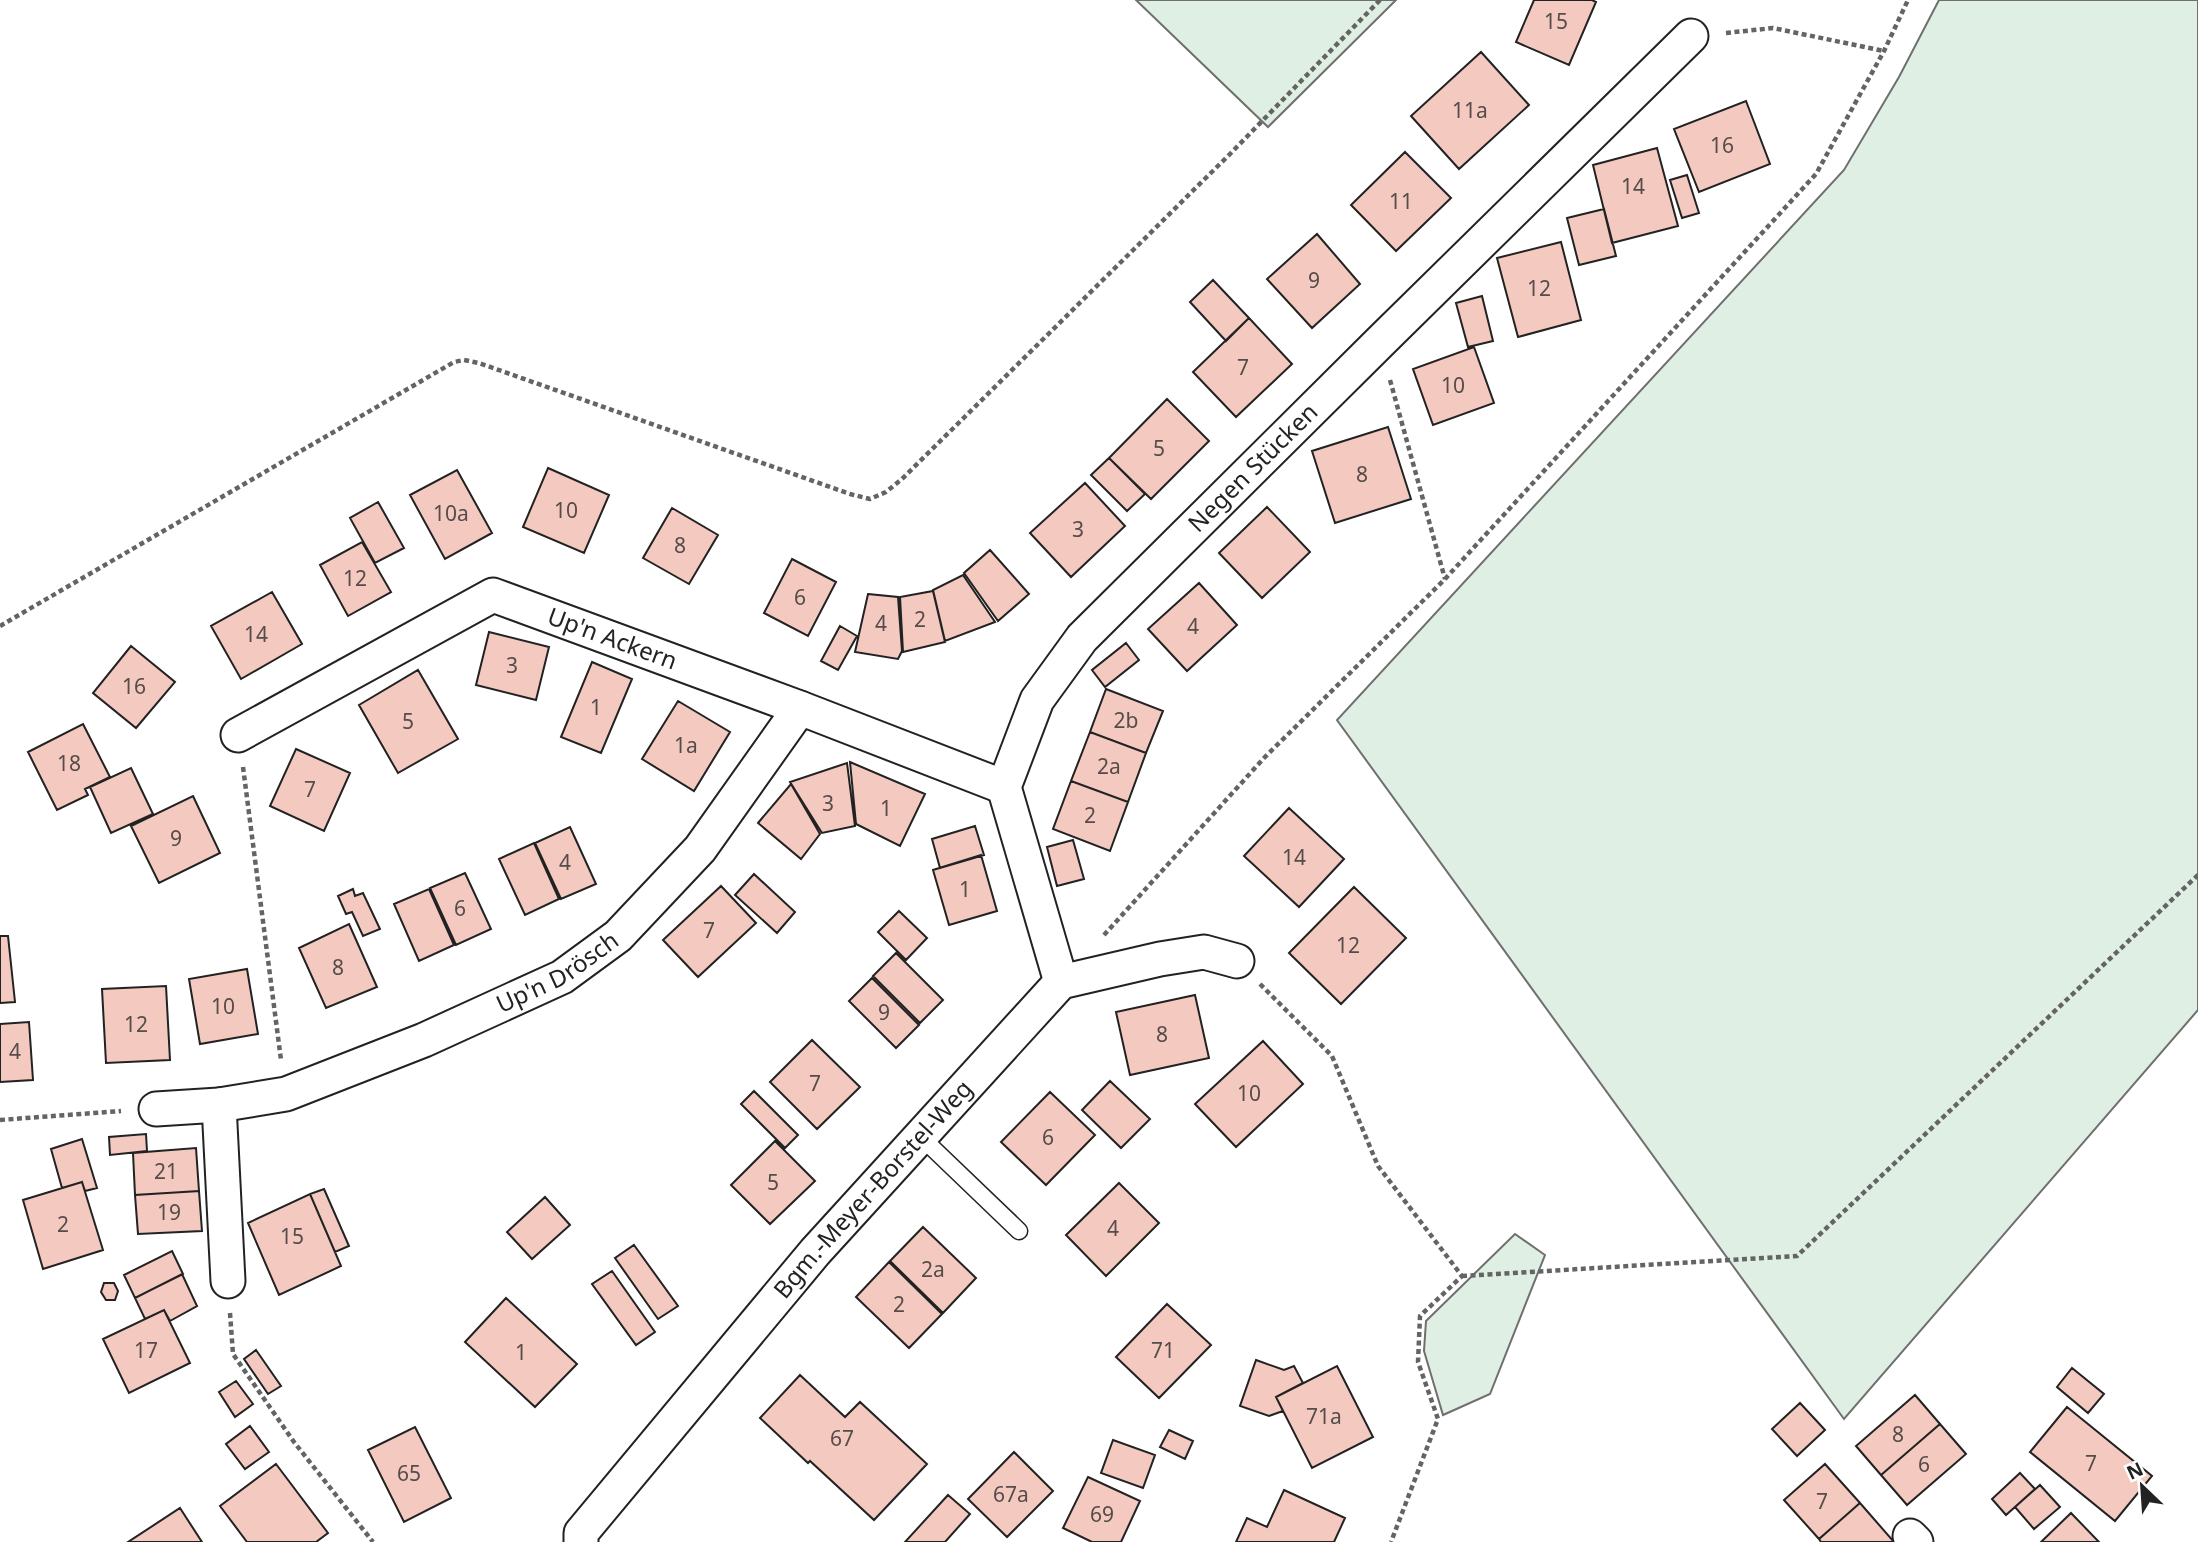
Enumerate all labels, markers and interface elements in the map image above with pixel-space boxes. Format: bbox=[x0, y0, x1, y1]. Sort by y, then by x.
house number: 15 bbox=[1544, 7, 1568, 35]
house number: 11a bbox=[1452, 96, 1488, 124]
house number: 16 bbox=[1710, 131, 1734, 159]
house number: 14 bbox=[1621, 172, 1645, 200]
house number: 11 bbox=[1389, 187, 1413, 215]
house number: 9 bbox=[1308, 266, 1320, 294]
house number: 12 bbox=[1527, 274, 1551, 302]
house number: 7 bbox=[1237, 353, 1249, 381]
house number: 10 bbox=[1441, 371, 1465, 399]
street label: Negen Stücken bbox=[1180, 395, 1324, 539]
house number: 5 bbox=[1153, 434, 1165, 462]
house number: 8 bbox=[1356, 460, 1368, 488]
house number: 10 bbox=[554, 496, 578, 524]
house number: 10a bbox=[433, 499, 469, 527]
house number: 3 bbox=[1072, 515, 1084, 543]
house number: 8 bbox=[674, 531, 686, 559]
house number: 12 bbox=[343, 564, 367, 592]
house number: 6 bbox=[794, 583, 806, 611]
street label: Up'n Ackern bbox=[543, 599, 682, 676]
house number: 2 bbox=[914, 605, 926, 633]
house number: 4 bbox=[875, 609, 887, 637]
house number: 4 bbox=[1187, 612, 1199, 640]
house number: 14 bbox=[244, 620, 268, 648]
house number: 3 bbox=[506, 651, 518, 679]
house number: 16 bbox=[122, 672, 146, 700]
house number: 1 bbox=[590, 693, 602, 721]
house number: 2b bbox=[1114, 706, 1138, 734]
house number: 5 bbox=[402, 707, 414, 735]
house number: 1a bbox=[674, 731, 698, 759]
house number: 18 bbox=[57, 749, 81, 777]
house number: 2a bbox=[1097, 752, 1121, 780]
house number: 7 bbox=[304, 775, 316, 803]
house number: 3 bbox=[822, 789, 834, 817]
house number: 1 bbox=[880, 794, 892, 822]
house number: 2 bbox=[1084, 801, 1096, 829]
house number: 9 bbox=[170, 824, 182, 852]
house number: 14 bbox=[1282, 843, 1306, 871]
house number: 4 bbox=[559, 848, 571, 876]
house number: 1 bbox=[959, 875, 971, 903]
house number: 6 bbox=[454, 894, 466, 922]
house number: 7 bbox=[703, 916, 715, 944]
street label: Up'n Drösch bbox=[490, 923, 625, 1020]
house number: 12 bbox=[1336, 931, 1360, 959]
house number: 8 bbox=[332, 953, 344, 981]
house number: 10 bbox=[211, 992, 235, 1020]
house number: 9 bbox=[878, 998, 890, 1026]
house number: 12 bbox=[124, 1010, 148, 1038]
house number: 8 bbox=[1156, 1020, 1168, 1048]
house number: 4 bbox=[9, 1037, 21, 1065]
house number: 7 bbox=[809, 1069, 821, 1097]
street label: Bgm.-Meyer-Borstel-Weg bbox=[765, 1072, 979, 1305]
house number: 10 bbox=[1237, 1079, 1261, 1107]
house number: 6 bbox=[1042, 1123, 1054, 1151]
house number: 21 bbox=[154, 1157, 178, 1185]
house number: 5 bbox=[767, 1168, 779, 1196]
house number: 19 bbox=[157, 1198, 181, 1226]
house number: 2 bbox=[57, 1210, 69, 1238]
house number: 4 bbox=[1107, 1214, 1119, 1242]
house number: 15 bbox=[280, 1222, 304, 1250]
house number: 2a bbox=[921, 1255, 945, 1283]
house number: 2 bbox=[893, 1290, 905, 1318]
house number: 17 bbox=[134, 1336, 158, 1364]
house number: 71 bbox=[1151, 1336, 1175, 1364]
house number: 1 bbox=[515, 1338, 527, 1366]
house number: 71a bbox=[1306, 1402, 1342, 1430]
house number: 8 bbox=[1892, 1420, 1904, 1448]
house number: 67 bbox=[830, 1424, 854, 1452]
house number: 7 bbox=[2085, 1449, 2097, 1477]
house number: 6 bbox=[1918, 1450, 1930, 1478]
north arrow bbox=[2107, 1451, 2177, 1521]
text: N bbox=[2122, 1456, 2147, 1486]
house number: 65 bbox=[397, 1459, 421, 1487]
house number: 67a bbox=[993, 1480, 1029, 1508]
house number: 7 bbox=[1816, 1487, 1828, 1515]
house number: 69 bbox=[1090, 1500, 1114, 1528]

